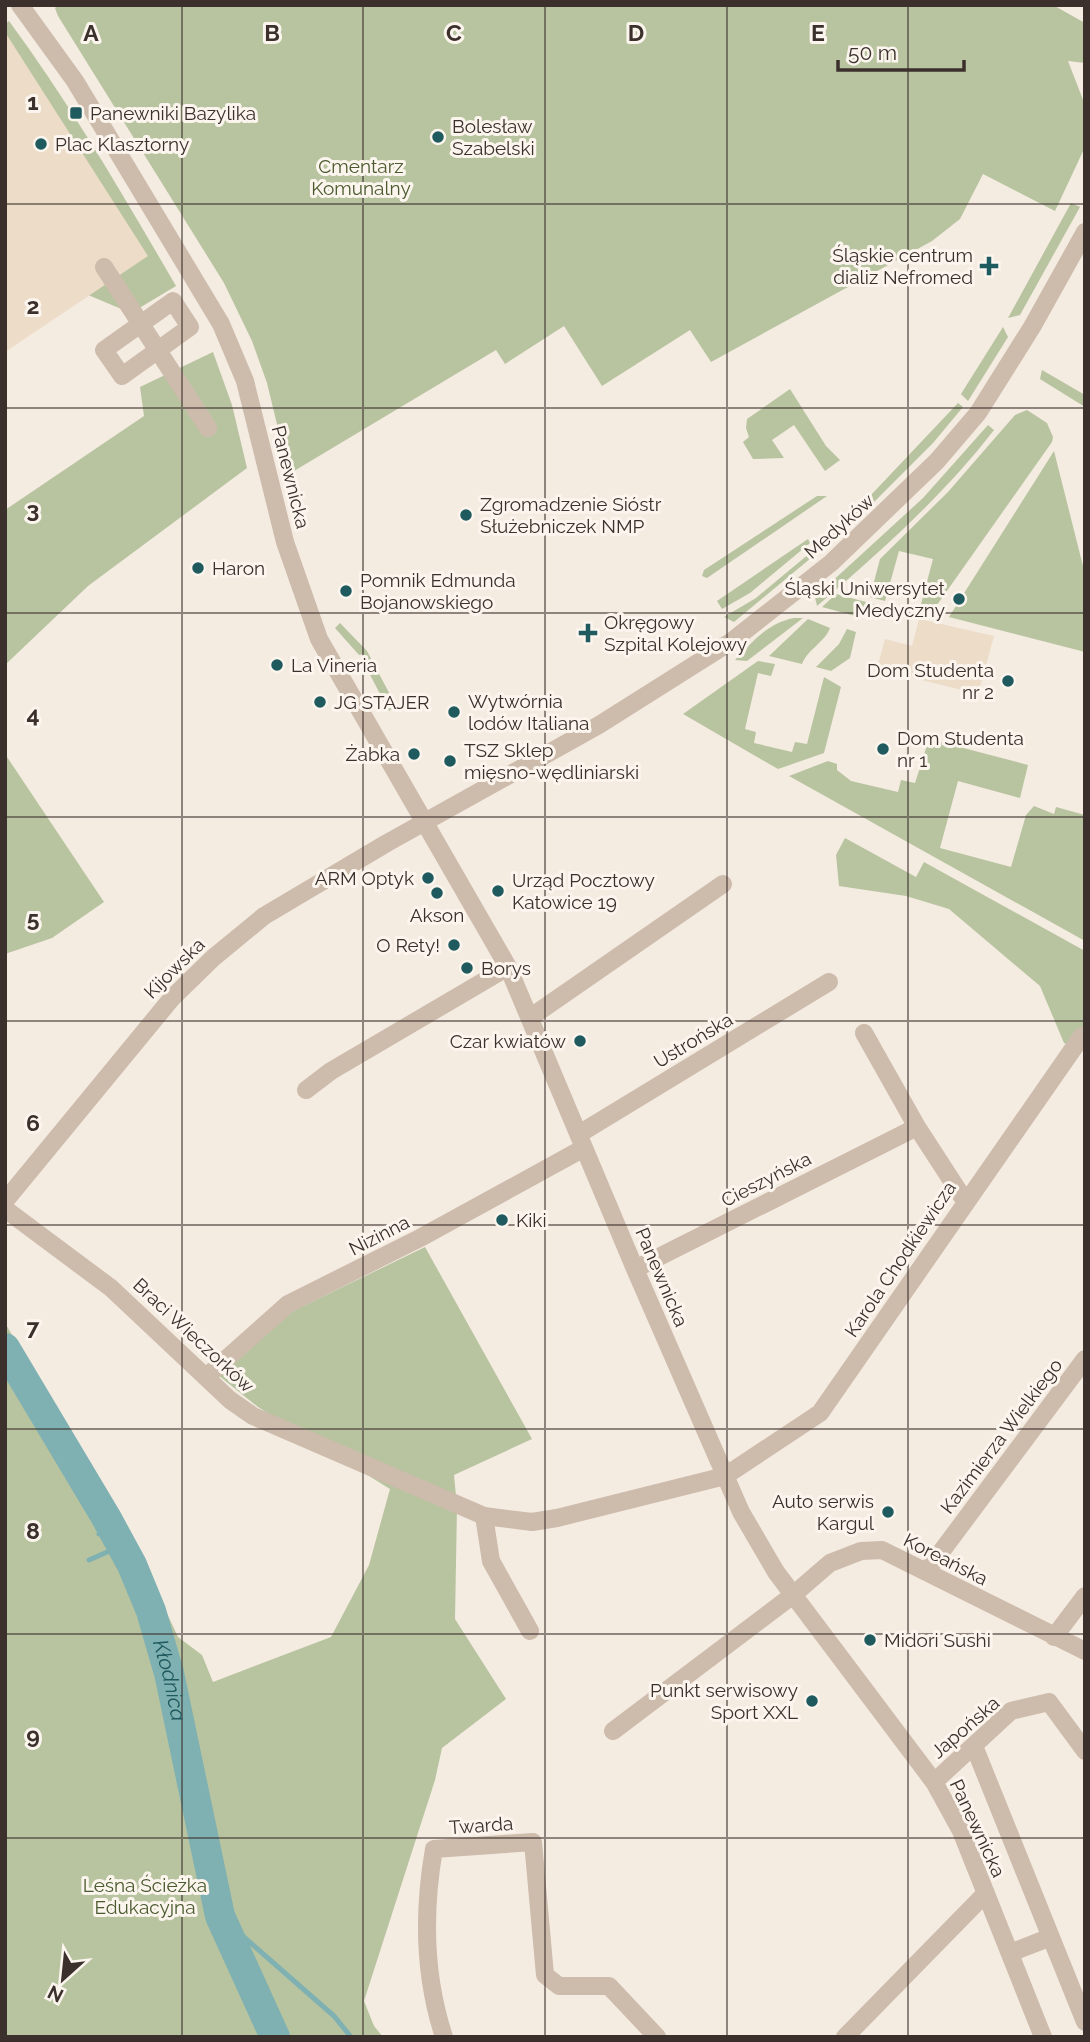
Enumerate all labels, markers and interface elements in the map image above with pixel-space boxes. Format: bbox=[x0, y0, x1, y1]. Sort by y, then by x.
text: A bbox=[83, 19, 99, 46]
text: B bbox=[264, 19, 280, 46]
text: C bbox=[446, 19, 462, 46]
text: D bbox=[628, 19, 644, 46]
text: E bbox=[811, 19, 825, 46]
scale bar bbox=[838, 28, 964, 72]
text: 50 m bbox=[848, 40, 897, 65]
text: 1 bbox=[27, 88, 39, 115]
place label: Panewniki Bazylika bbox=[90, 102, 256, 124]
marker: Panewniki Bazylika bbox=[68, 105, 84, 121]
place label: Bolesław Szabelski bbox=[452, 115, 535, 159]
marker: Bolesław Szabelski bbox=[430, 129, 446, 145]
place label: Plac Klasztorny bbox=[55, 133, 189, 155]
marker: Plac Klasztorny bbox=[33, 136, 49, 152]
park label: Cmentarz Komunalny bbox=[311, 155, 411, 199]
place label: Śląskie centrum dializ Nefromed bbox=[832, 244, 973, 288]
marker: Śląskie centrum dializ Nefromed bbox=[979, 256, 999, 276]
text: 2 bbox=[27, 292, 39, 319]
street label: Panewnicka bbox=[268, 423, 314, 531]
street label: Medyków bbox=[800, 489, 879, 563]
place label: Zgromadzenie Sióstr Służebniczek NMP bbox=[480, 493, 662, 537]
text: 3 bbox=[27, 496, 39, 523]
marker: Zgromadzenie Sióstr Służebniczek NMP bbox=[458, 507, 474, 523]
place label: Haron bbox=[212, 557, 265, 579]
marker: Haron bbox=[190, 560, 206, 576]
place label: Pomnik Edmunda Bojanowskiego bbox=[360, 569, 516, 613]
place label: Śląski Uniwersytet Medyczny bbox=[784, 577, 946, 621]
marker: Pomnik Edmunda Bojanowskiego bbox=[338, 583, 354, 599]
marker: Śląski Uniwersytet Medyczny bbox=[951, 591, 967, 607]
place label: Okręgowy Szpital Kolejowy bbox=[604, 611, 747, 655]
marker: Okręgowy Szpital Kolejowy bbox=[578, 623, 598, 643]
place label: La Vineria bbox=[291, 654, 377, 676]
marker: La Vineria bbox=[269, 657, 285, 673]
place label: Dom Studenta nr 2 bbox=[867, 659, 994, 703]
marker: Dom Studenta nr 2 bbox=[1000, 673, 1016, 689]
place label: Wytwórnia lodów Italiana bbox=[468, 690, 589, 734]
place label: JG STAJER bbox=[334, 691, 429, 713]
marker: JG STAJER bbox=[312, 694, 328, 710]
text: 4 bbox=[26, 701, 40, 728]
marker: Wytwórnia lodów Italiana bbox=[446, 704, 462, 720]
place label: Dom Studenta nr 1 bbox=[897, 727, 1024, 771]
place label: TSZ Sklep mięsno-wędliniarski bbox=[464, 739, 639, 783]
marker: Dom Studenta nr 1 bbox=[875, 741, 891, 757]
place label: Żabka bbox=[346, 743, 400, 765]
marker: Żabka bbox=[406, 746, 422, 762]
marker: TSZ Sklep mięsno-wędliniarski bbox=[442, 753, 458, 769]
place label: ARM Optyk bbox=[315, 867, 414, 889]
place label: Urząd Pocztowy Katowice 19 bbox=[512, 869, 655, 913]
marker: ARM Optyk bbox=[420, 870, 436, 886]
marker: Urząd Pocztowy Katowice 19 bbox=[490, 883, 506, 899]
marker: Akson bbox=[429, 885, 445, 901]
place label: Akson bbox=[410, 904, 464, 926]
text: 5 bbox=[27, 905, 40, 932]
street label: Kijowska bbox=[139, 933, 209, 1003]
place label: O Rety! bbox=[376, 934, 440, 956]
marker: O Rety! bbox=[446, 937, 462, 953]
place label: Borys bbox=[481, 957, 531, 979]
marker: Borys bbox=[459, 960, 475, 976]
street label: Ustrońska bbox=[650, 1008, 736, 1072]
place label: Czar kwiatów bbox=[450, 1030, 567, 1052]
marker: Czar kwiatów bbox=[572, 1033, 588, 1049]
text: 6 bbox=[26, 1109, 40, 1136]
street label: Cieszyńska bbox=[717, 1147, 815, 1211]
street label: Karola Chodkiewicza bbox=[840, 1177, 960, 1341]
place label: Kiki bbox=[516, 1209, 547, 1231]
street label: Nizinna bbox=[345, 1210, 413, 1260]
marker: Kiki bbox=[494, 1212, 510, 1228]
street label: Panewnicka bbox=[631, 1224, 693, 1330]
street label: Braci Wieczorków bbox=[129, 1273, 259, 1397]
text: 7 bbox=[27, 1313, 40, 1340]
street label: Kazimierza Wielkiego bbox=[936, 1354, 1066, 1518]
place label: Auto serwis Kargul bbox=[772, 1490, 875, 1534]
marker: Auto serwis Kargul bbox=[880, 1504, 896, 1520]
text: 8 bbox=[26, 1517, 40, 1544]
street label: Koreańska bbox=[900, 1528, 992, 1590]
place label: Midori Sushi bbox=[884, 1629, 991, 1651]
marker: Midori Sushi bbox=[862, 1632, 878, 1648]
water label: Kłodnica bbox=[148, 1636, 192, 1723]
place label: Punkt serwisowy Sport XXL bbox=[650, 1679, 798, 1723]
street label: Japońska bbox=[926, 1691, 1004, 1763]
marker: Punkt serwisowy Sport XXL bbox=[804, 1693, 820, 1709]
text: 9 bbox=[26, 1722, 40, 1749]
street label: Panewnicka bbox=[946, 1776, 1010, 1880]
street label: Twarda bbox=[448, 1812, 514, 1838]
park label: Leśna Ścieżka Edukacyjna bbox=[83, 1874, 207, 1918]
north arrow bbox=[28, 1944, 98, 2014]
text: N bbox=[44, 1981, 67, 2007]

